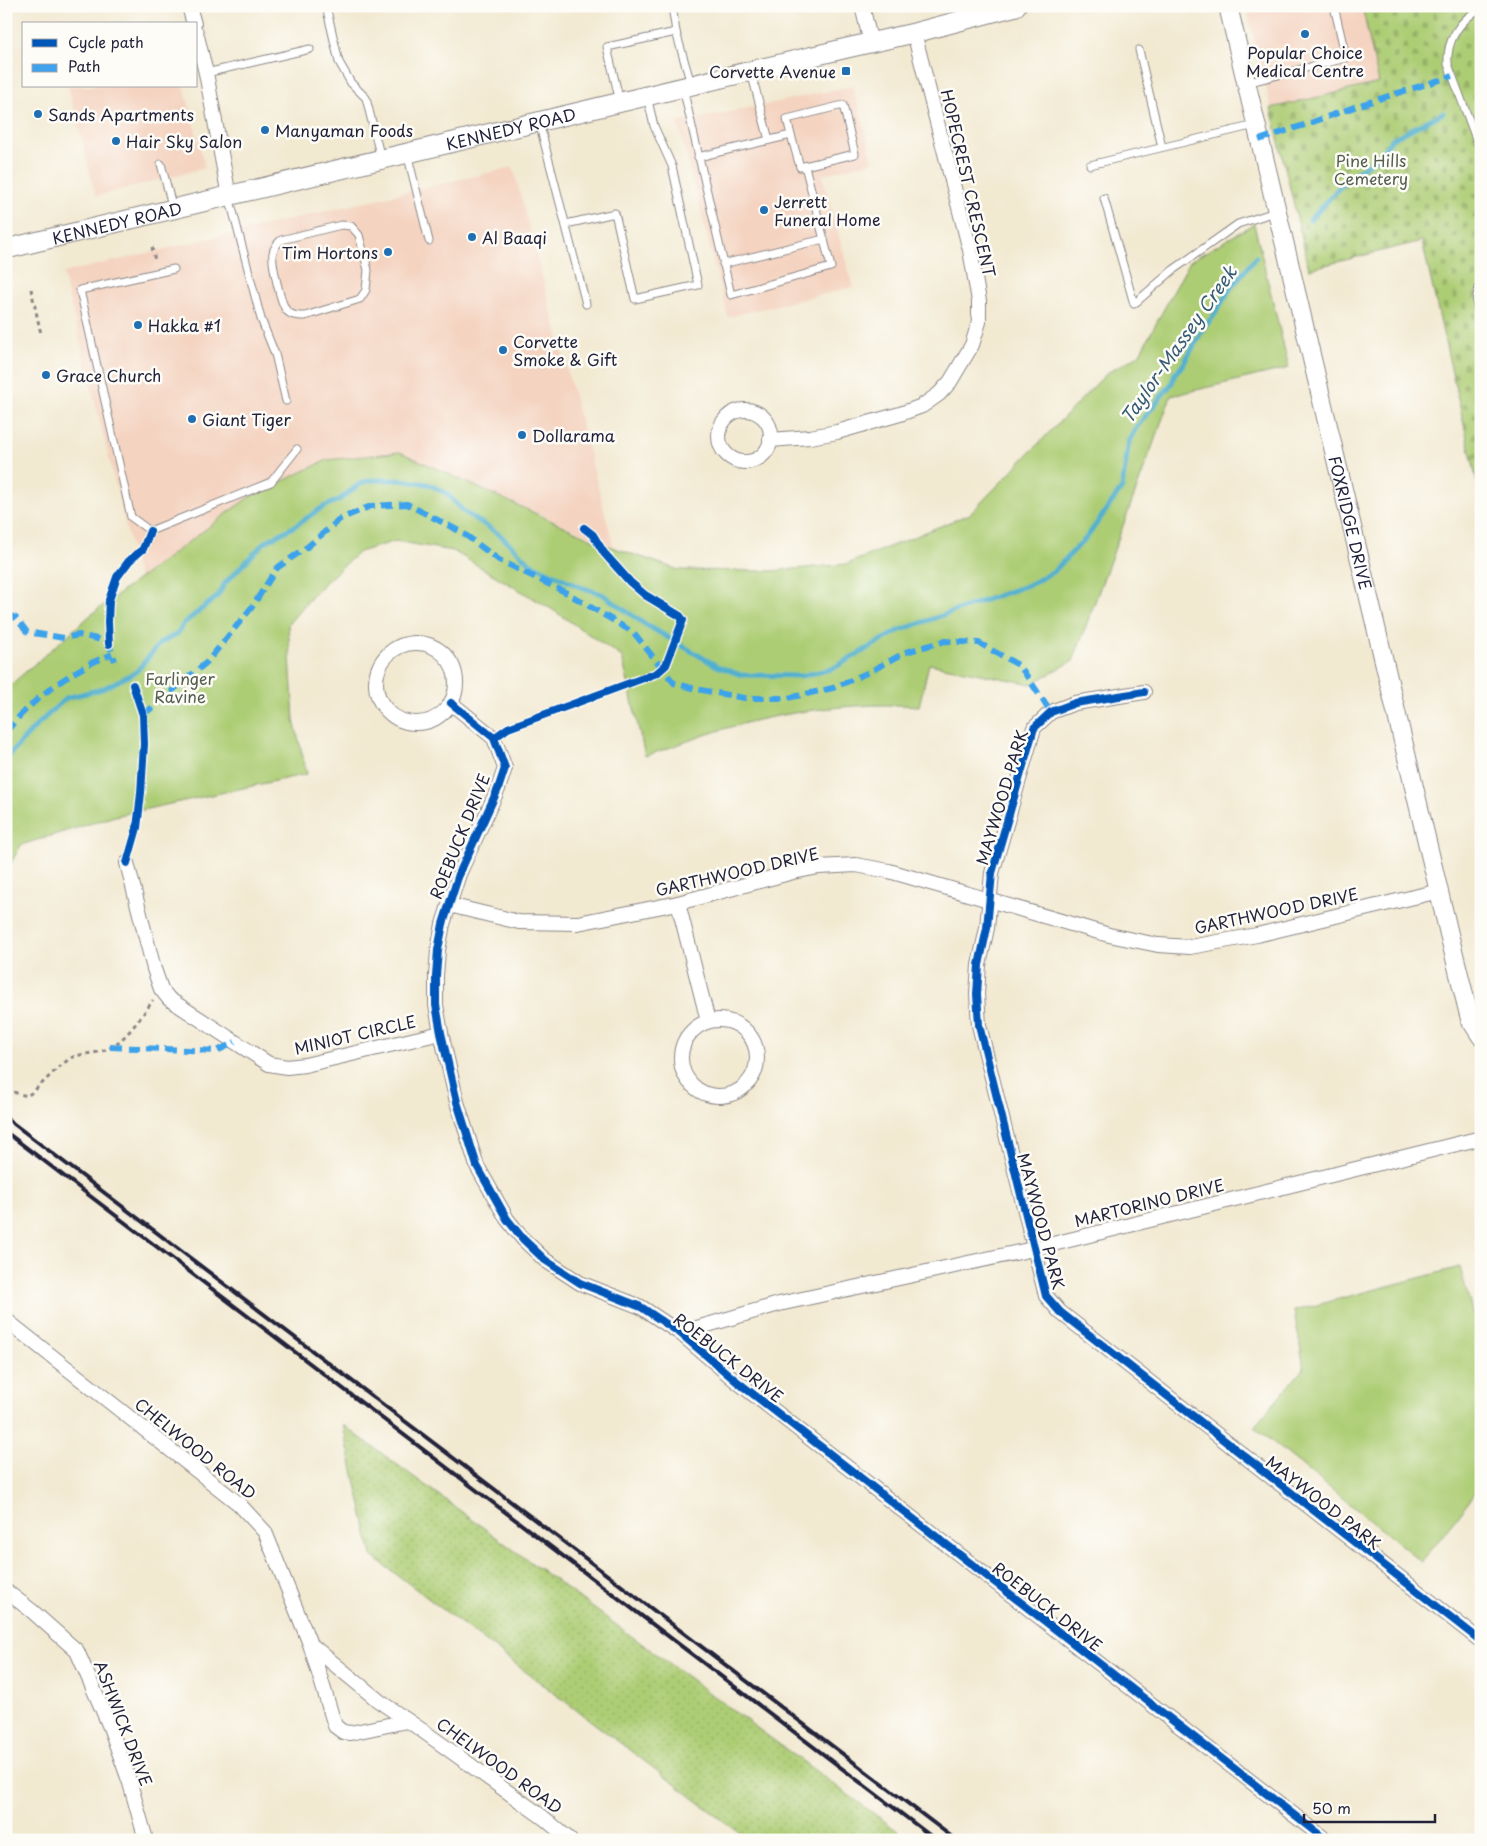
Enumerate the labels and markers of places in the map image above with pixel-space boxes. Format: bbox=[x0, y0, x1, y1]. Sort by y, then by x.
marker: Popular Choice Medical Centre bbox=[1299, 28, 1311, 40]
place label: Popular Choice Medical Centre bbox=[1246, 40, 1364, 82]
place label: Corvette Avenue bbox=[709, 59, 836, 83]
marker: Corvette Avenue bbox=[840, 65, 852, 77]
place label: Sands Apartments bbox=[48, 102, 194, 126]
marker: Sands Apartments bbox=[32, 108, 44, 120]
place label: Manyaman Foods bbox=[275, 118, 413, 142]
marker: Manyaman Foods bbox=[259, 124, 271, 136]
place label: Hair Sky Salon bbox=[126, 129, 242, 153]
marker: Hair Sky Salon bbox=[110, 135, 122, 147]
place label: Jerrett Funeral Home bbox=[774, 189, 881, 231]
marker: Jerrett Funeral Home bbox=[758, 204, 770, 216]
place label: Al Baaqi bbox=[482, 225, 547, 249]
marker: Al Baaqi bbox=[466, 231, 478, 243]
place label: Tim Hortons bbox=[282, 240, 378, 264]
marker: Tim Hortons bbox=[382, 246, 394, 258]
place label: Hakka #1 bbox=[148, 313, 221, 337]
marker: Hakka #1 bbox=[132, 319, 144, 331]
place label: Corvette Smoke & Gift bbox=[513, 329, 618, 371]
marker: Corvette Smoke & Gift bbox=[497, 344, 509, 356]
place label: Grace Church bbox=[56, 363, 161, 387]
marker: Grace Church bbox=[40, 369, 52, 381]
place label: Giant Tiger bbox=[202, 407, 291, 431]
marker: Giant Tiger bbox=[186, 413, 198, 425]
place label: Dollarama bbox=[532, 423, 615, 447]
marker: Dollarama bbox=[516, 429, 528, 441]

